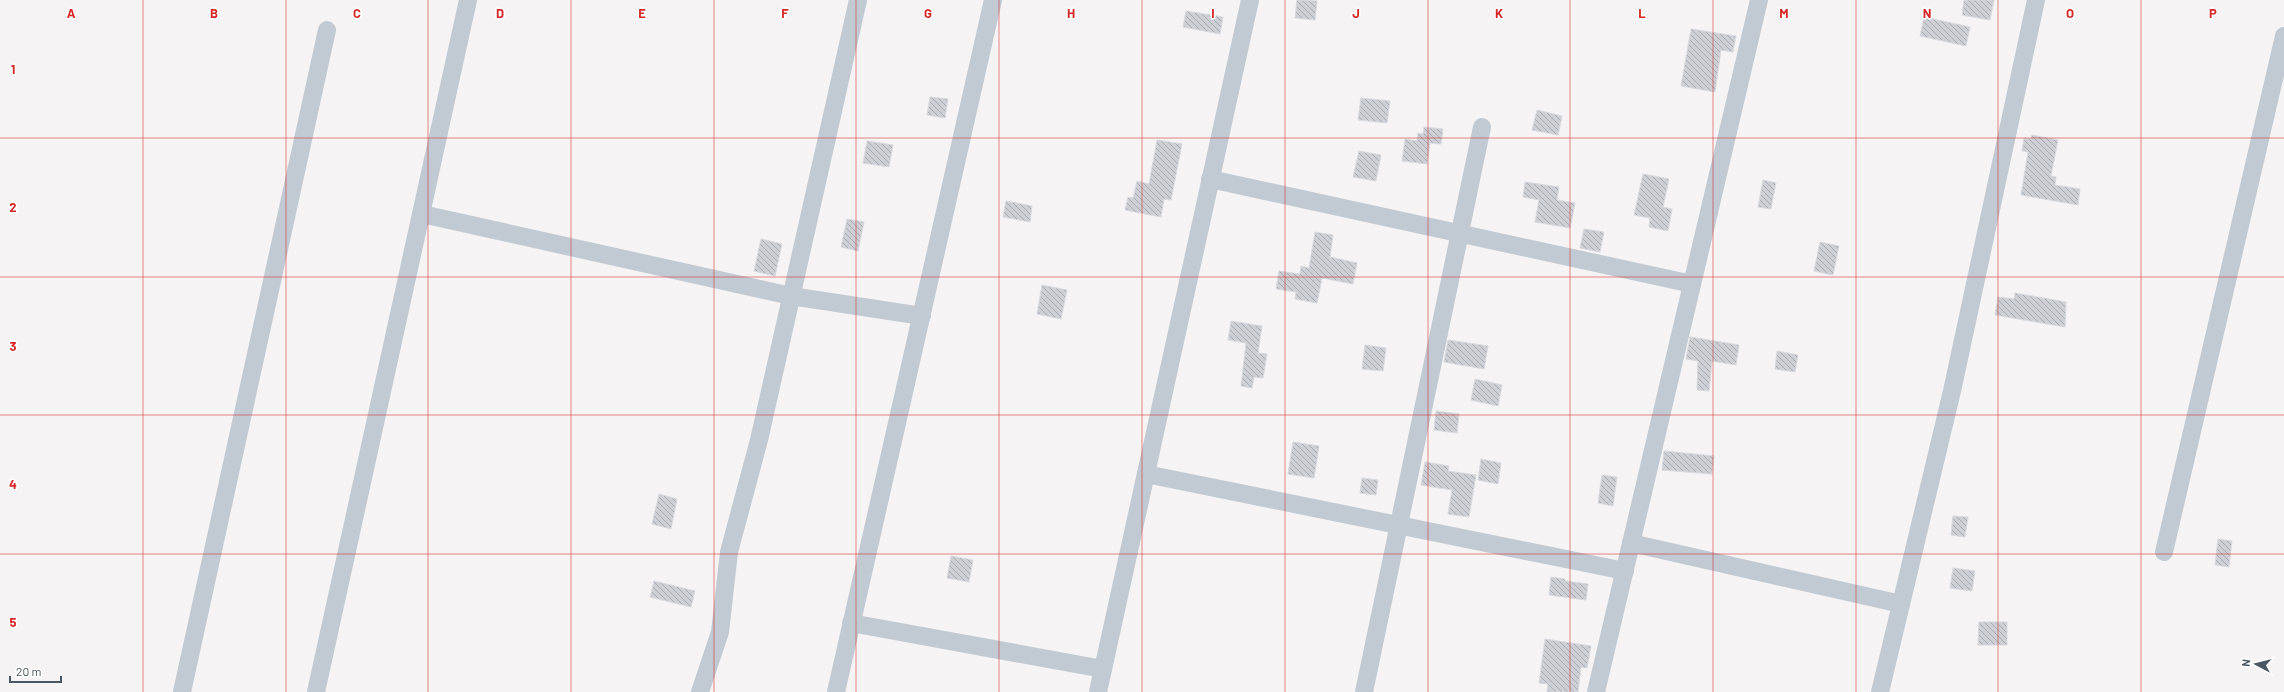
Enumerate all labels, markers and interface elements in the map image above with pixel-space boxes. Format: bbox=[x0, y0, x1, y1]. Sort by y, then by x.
text: A bbox=[67, 5, 76, 21]
text: B bbox=[210, 5, 218, 21]
text: C bbox=[353, 5, 361, 21]
text: D bbox=[496, 5, 504, 21]
text: E bbox=[638, 5, 646, 21]
text: F bbox=[781, 5, 789, 21]
text: G bbox=[924, 5, 932, 21]
text: H bbox=[1067, 5, 1075, 21]
text: I bbox=[1211, 5, 1215, 21]
text: J bbox=[1352, 5, 1360, 21]
text: K bbox=[1495, 5, 1503, 21]
text: L bbox=[1638, 5, 1646, 21]
text: M bbox=[1779, 5, 1789, 21]
text: N bbox=[1923, 5, 1931, 21]
text: O bbox=[2066, 5, 2074, 21]
text: P bbox=[2209, 5, 2217, 21]
text: 1 bbox=[11, 61, 15, 77]
text: 2 bbox=[9, 199, 17, 215]
text: 3 bbox=[9, 338, 17, 354]
text: 4 bbox=[9, 476, 17, 492]
text: 5 bbox=[9, 614, 17, 630]
north arrow bbox=[2236, 644, 2276, 684]
scale bar bbox=[10, 658, 61, 684]
text: N bbox=[2239, 658, 2252, 667]
text: 20 m bbox=[16, 664, 42, 678]

